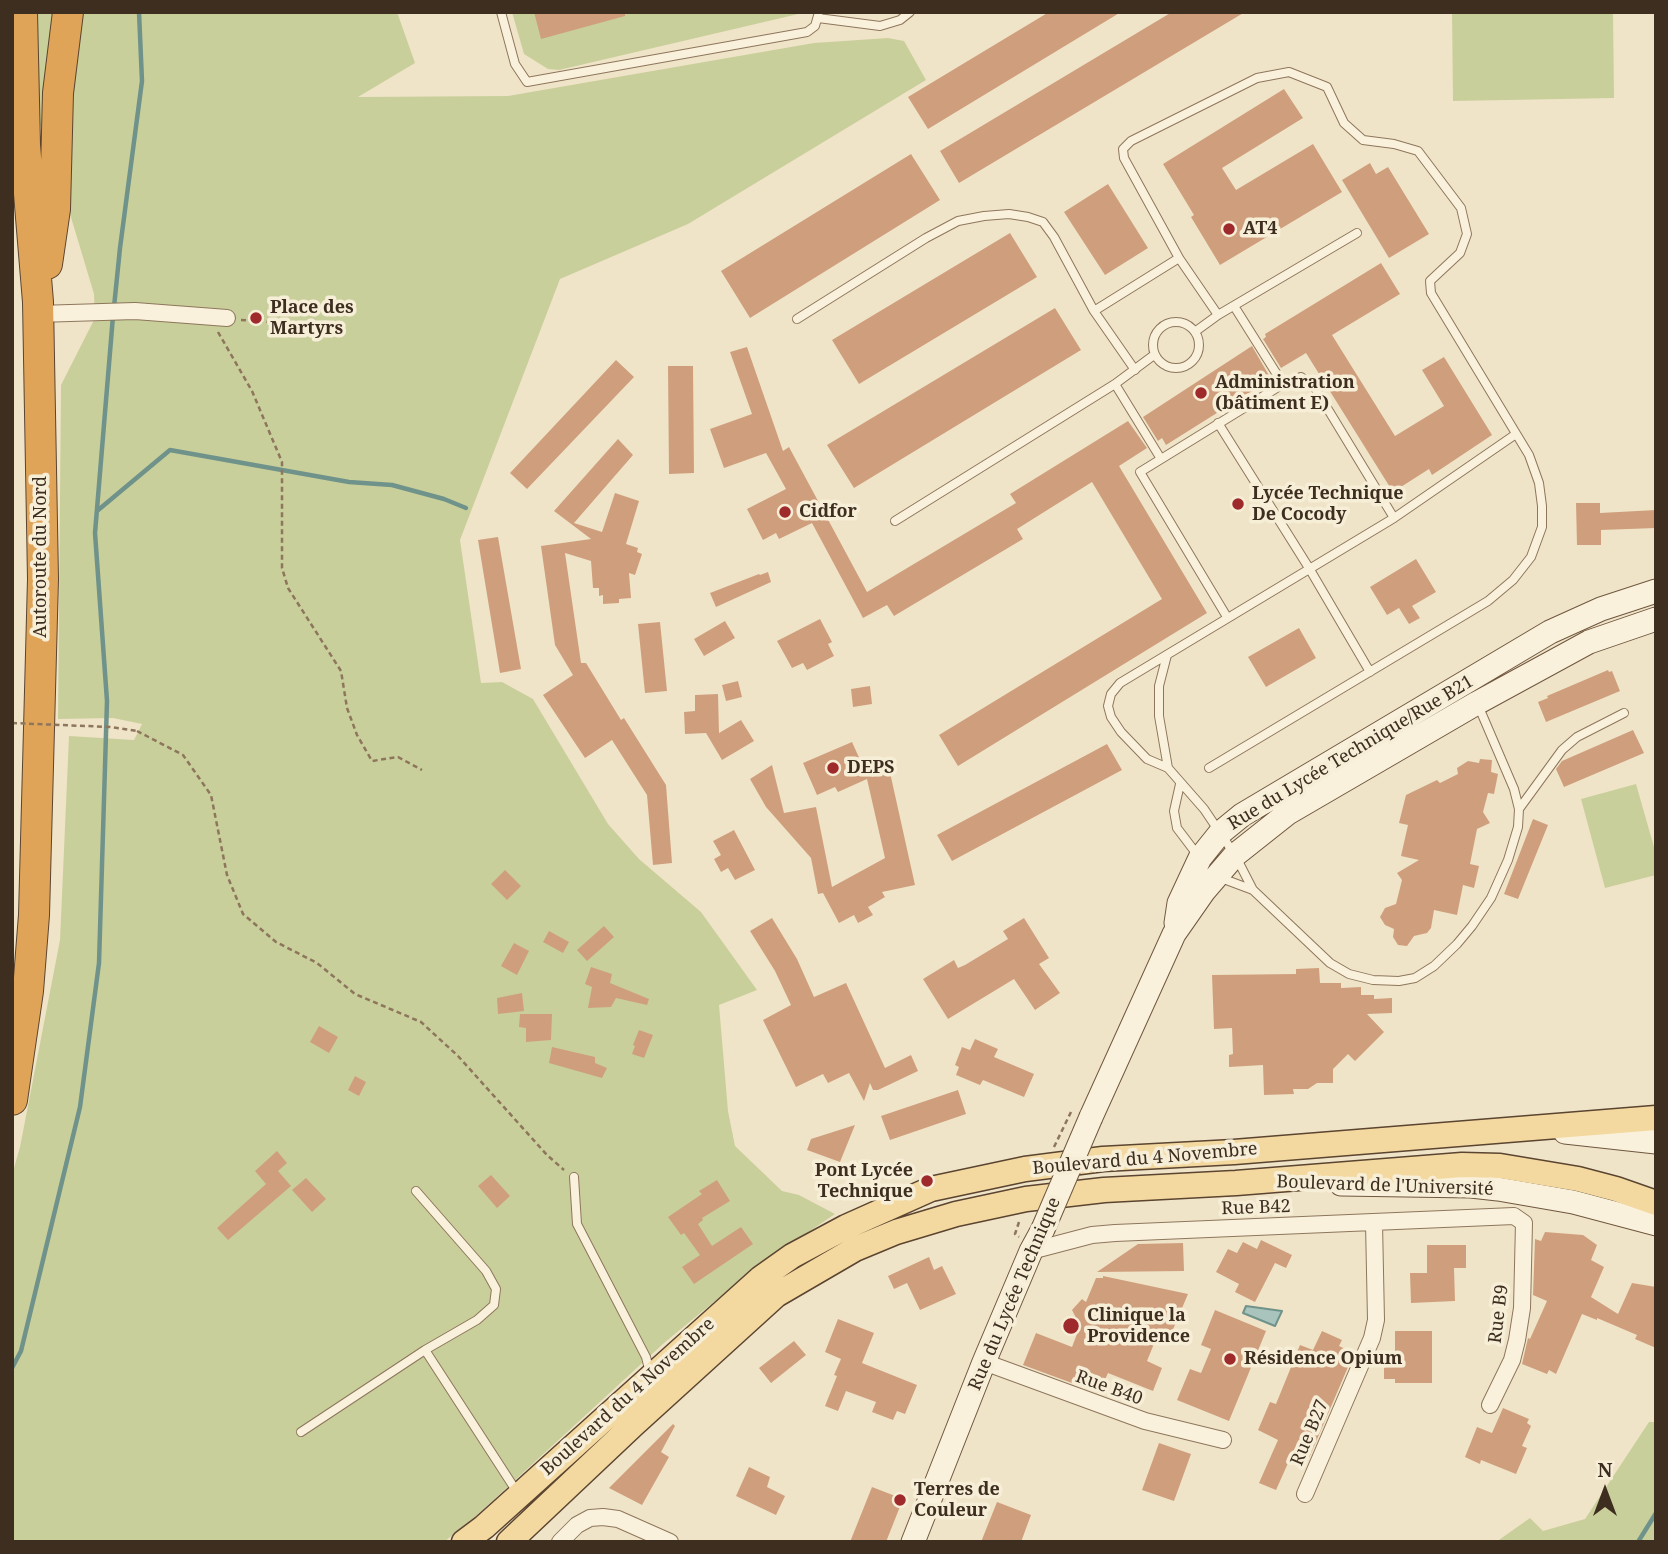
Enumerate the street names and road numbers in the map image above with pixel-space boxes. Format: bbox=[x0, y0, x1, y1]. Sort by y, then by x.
street label: Autoroute du Nord bbox=[30, 476, 52, 638]
street label: Rue du Lycée Technique/Rue B21 bbox=[1224, 671, 1478, 835]
street label: Boulevard du 4 Novembre bbox=[1032, 1138, 1258, 1180]
street label: Boulevard de l'Université bbox=[1276, 1171, 1494, 1201]
street label: Rue du Lycée Technique bbox=[964, 1194, 1066, 1394]
street label: Rue B42 bbox=[1221, 1196, 1291, 1220]
street label: Rue B9 bbox=[1485, 1283, 1513, 1345]
street label: Boulevard du 4 Novembre bbox=[537, 1313, 719, 1481]
street label: Rue B40 bbox=[1073, 1366, 1145, 1410]
street label: Rue B27 bbox=[1286, 1397, 1334, 1469]

